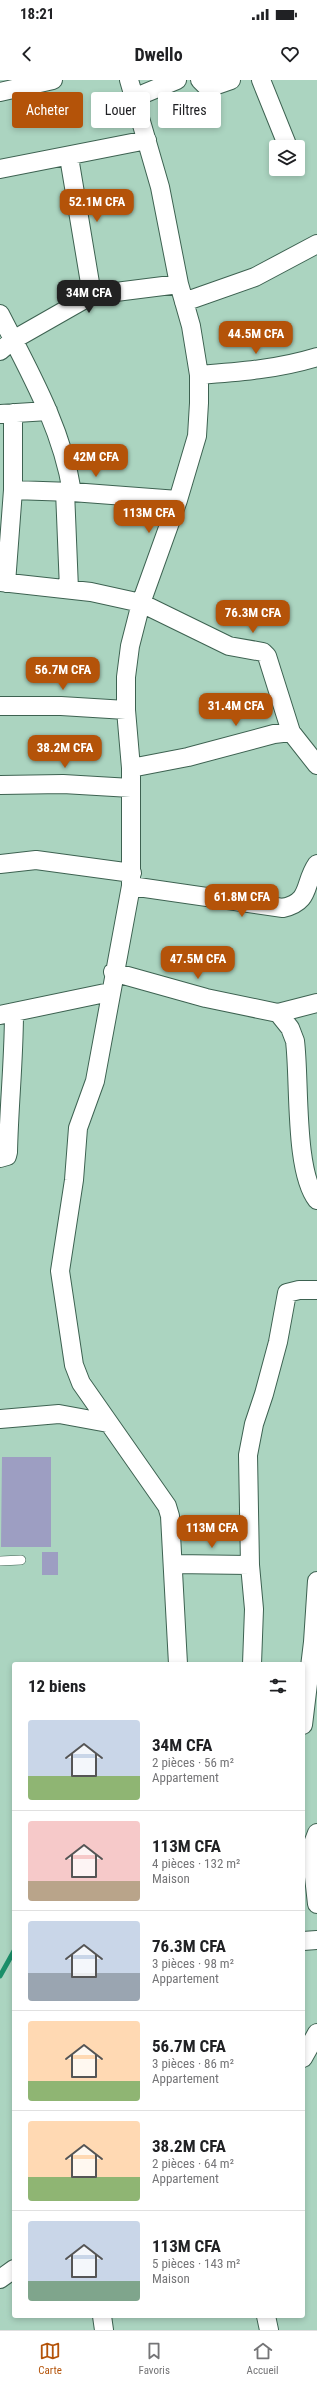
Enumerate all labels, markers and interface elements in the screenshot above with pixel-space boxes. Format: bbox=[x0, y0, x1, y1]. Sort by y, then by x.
text: 18:21 bbox=[20, 5, 54, 23]
icon: back bbox=[16, 43, 38, 65]
icon: heart bbox=[279, 43, 301, 65]
text: Dwello bbox=[134, 44, 183, 65]
chip: Acheter bbox=[12, 92, 83, 128]
chip: Louer bbox=[91, 92, 150, 128]
chip: Filtres bbox=[158, 92, 221, 128]
map controls bbox=[269, 140, 305, 176]
button: layers bbox=[269, 140, 305, 176]
pin: 52.1M CFA bbox=[51, 189, 143, 223]
text: 52.1M CFA bbox=[69, 194, 125, 209]
pin: 34M CFA bbox=[52, 280, 126, 314]
text: 34M CFA bbox=[66, 285, 112, 300]
pin: 44.5M CFA bbox=[210, 321, 302, 355]
text: 44.5M CFA bbox=[228, 326, 284, 341]
pin: 42M CFA bbox=[59, 444, 133, 478]
text: 42M CFA bbox=[73, 449, 119, 464]
pin: 113M CFA bbox=[108, 500, 190, 534]
text: 113M CFA bbox=[123, 505, 175, 520]
pin: 76.3M CFA bbox=[207, 600, 299, 634]
text: 76.3M CFA bbox=[225, 605, 281, 620]
pin: 56.7M CFA bbox=[17, 657, 109, 691]
text: 56.7M CFA bbox=[35, 662, 91, 677]
pin: 31.4M CFA bbox=[190, 693, 282, 727]
text: 31.4M CFA bbox=[208, 698, 264, 713]
pin: 38.2M CFA bbox=[19, 735, 111, 769]
text: 38.2M CFA bbox=[37, 740, 93, 755]
pin: 61.8M CFA bbox=[196, 884, 288, 918]
text: 61.8M CFA bbox=[214, 889, 270, 904]
pin: 47.5M CFA bbox=[152, 946, 244, 980]
text: 47.5M CFA bbox=[170, 951, 226, 966]
pin: 113M CFA bbox=[171, 1515, 253, 1549]
text: 113M CFA bbox=[186, 1520, 238, 1535]
icon: filters bbox=[267, 1675, 289, 1697]
text: 12 biens bbox=[28, 1676, 86, 1696]
text: 34M CFA bbox=[152, 1735, 212, 1755]
icon: home bbox=[60, 1736, 108, 1784]
text: 2 pièces · 56 m² bbox=[152, 1755, 234, 1770]
text: Appartement bbox=[152, 1770, 219, 1785]
text: 113M CFA bbox=[152, 1836, 221, 1856]
icon: home bbox=[60, 1837, 108, 1885]
text: 4 pièces · 132 m² bbox=[152, 1856, 240, 1871]
text: Maison bbox=[152, 1871, 190, 1886]
text: 76.3M CFA bbox=[152, 1936, 226, 1956]
icon: home bbox=[60, 1937, 108, 1985]
text: 3 pièces · 98 m² bbox=[152, 1956, 234, 1971]
text: Appartement bbox=[152, 1971, 219, 1986]
text: 56.7M CFA bbox=[152, 2036, 226, 2056]
icon: home bbox=[60, 2037, 108, 2085]
text: 3 pièces · 86 m² bbox=[152, 2056, 234, 2071]
text: Appartement bbox=[152, 2071, 219, 2086]
text: 38.2M CFA bbox=[152, 2136, 226, 2156]
icon: home bbox=[60, 2137, 108, 2185]
text: 2 pièces · 64 m² bbox=[152, 2156, 234, 2171]
text: Appartement bbox=[152, 2171, 219, 2186]
text: 113M CFA bbox=[152, 2236, 221, 2256]
icon: home bbox=[60, 2237, 108, 2285]
text: 5 pièces · 143 m² bbox=[152, 2256, 240, 2271]
text: Maison bbox=[152, 2271, 190, 2286]
tab: Carte bbox=[38, 2340, 62, 2377]
tab: Favoris bbox=[139, 2340, 170, 2377]
tab: Accueil bbox=[247, 2340, 279, 2377]

